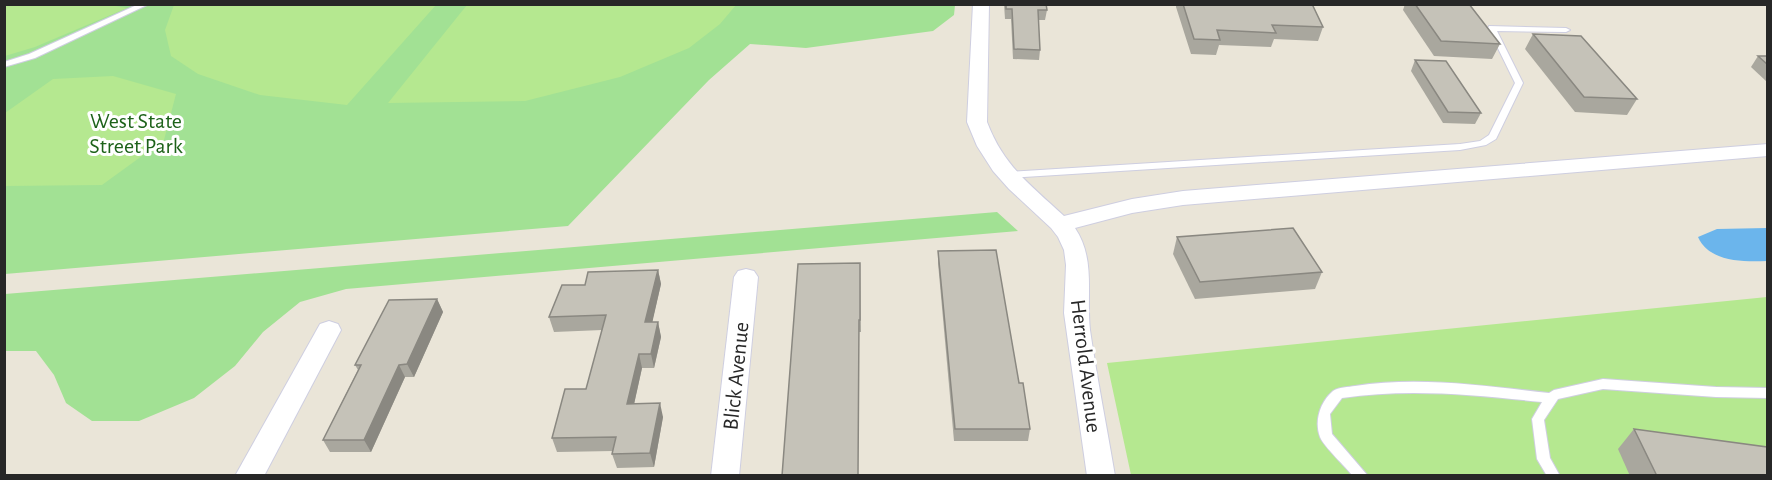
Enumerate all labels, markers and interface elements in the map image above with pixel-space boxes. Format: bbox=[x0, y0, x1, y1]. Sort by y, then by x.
park label: West State Street Park bbox=[89, 110, 183, 157]
street label: Herrold Avenue bbox=[1067, 298, 1105, 434]
street label: Blick Avenue bbox=[719, 321, 753, 431]

